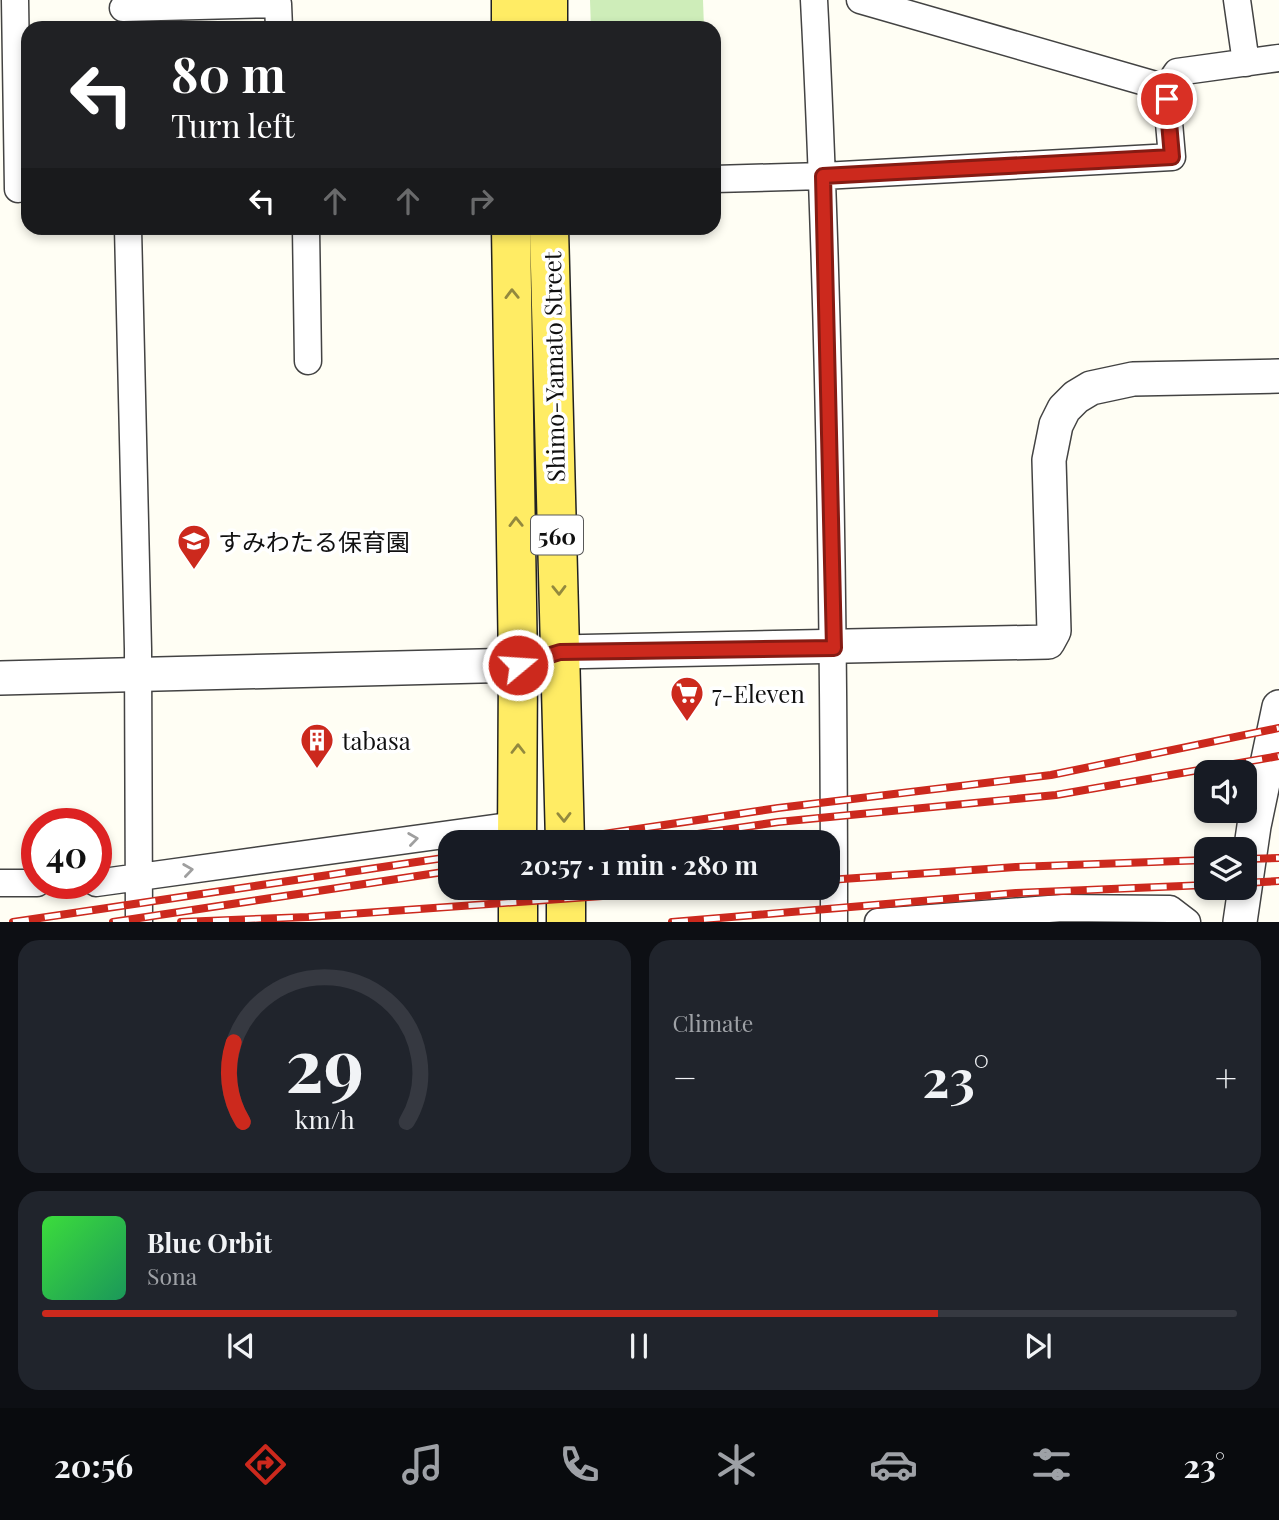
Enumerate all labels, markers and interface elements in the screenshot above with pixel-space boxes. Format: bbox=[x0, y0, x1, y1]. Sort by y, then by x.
text: 80 m bbox=[171, 40, 286, 105]
icon: left bbox=[56, 49, 147, 140]
pin bbox=[1137, 69, 1197, 129]
icon: arrive bbox=[1148, 80, 1186, 118]
text: Turn left bbox=[171, 103, 295, 146]
icon: left bbox=[243, 182, 281, 220]
icon: ahead bbox=[316, 182, 354, 220]
icon: ahead bbox=[389, 182, 427, 220]
icon: right bbox=[462, 182, 500, 220]
street label: Shimo-Yamato Street bbox=[535, 251, 571, 483]
one-way arrow bbox=[504, 288, 520, 299]
one-way arrow bbox=[508, 516, 523, 527]
road number: 560 bbox=[531, 516, 583, 554]
school or university icon: すみわたる保育園 bbox=[175, 522, 213, 571]
place label: すみわたる保育園 bbox=[218, 525, 410, 557]
one-way arrow bbox=[551, 584, 566, 595]
position arrow bbox=[481, 628, 555, 702]
supermarket icon: 7-Eleven bbox=[668, 674, 706, 723]
place label: 7-Eleven bbox=[712, 677, 805, 709]
building icon: tabasa bbox=[298, 721, 336, 770]
place label: tabasa bbox=[342, 724, 411, 756]
one-way arrow bbox=[510, 743, 525, 754]
map controls bbox=[1194, 760, 1257, 900]
button: sound bbox=[1194, 760, 1257, 823]
speed limit sign: 40 bbox=[21, 808, 112, 899]
one-way arrow bbox=[556, 812, 572, 823]
one-way arrow bbox=[407, 832, 419, 847]
button: layers bbox=[1194, 837, 1257, 900]
text: 20:57 · 1 min · 280 m bbox=[520, 847, 758, 882]
one-way arrow bbox=[182, 863, 194, 878]
text: Climate bbox=[673, 1007, 753, 1038]
text: 29 bbox=[285, 1014, 363, 1111]
text: 23° bbox=[922, 1042, 989, 1111]
text: − bbox=[673, 1051, 697, 1102]
text: + bbox=[1215, 1051, 1237, 1102]
text: km/h bbox=[294, 1102, 355, 1135]
text: Blue Orbit bbox=[147, 1225, 272, 1260]
text: Sona bbox=[147, 1260, 197, 1291]
icon: previous bbox=[222, 1327, 260, 1365]
icon: pause bbox=[620, 1327, 658, 1365]
icon: next bbox=[1019, 1327, 1057, 1365]
icon: directions bbox=[241, 1440, 290, 1489]
icon: music bbox=[398, 1440, 447, 1489]
icon: phone bbox=[555, 1440, 604, 1489]
icon: climate bbox=[712, 1440, 761, 1489]
icon: car bbox=[869, 1440, 918, 1489]
icon: filters bbox=[1027, 1440, 1076, 1489]
text: 20:56 bbox=[54, 1443, 133, 1486]
text: 23° bbox=[1184, 1443, 1225, 1486]

